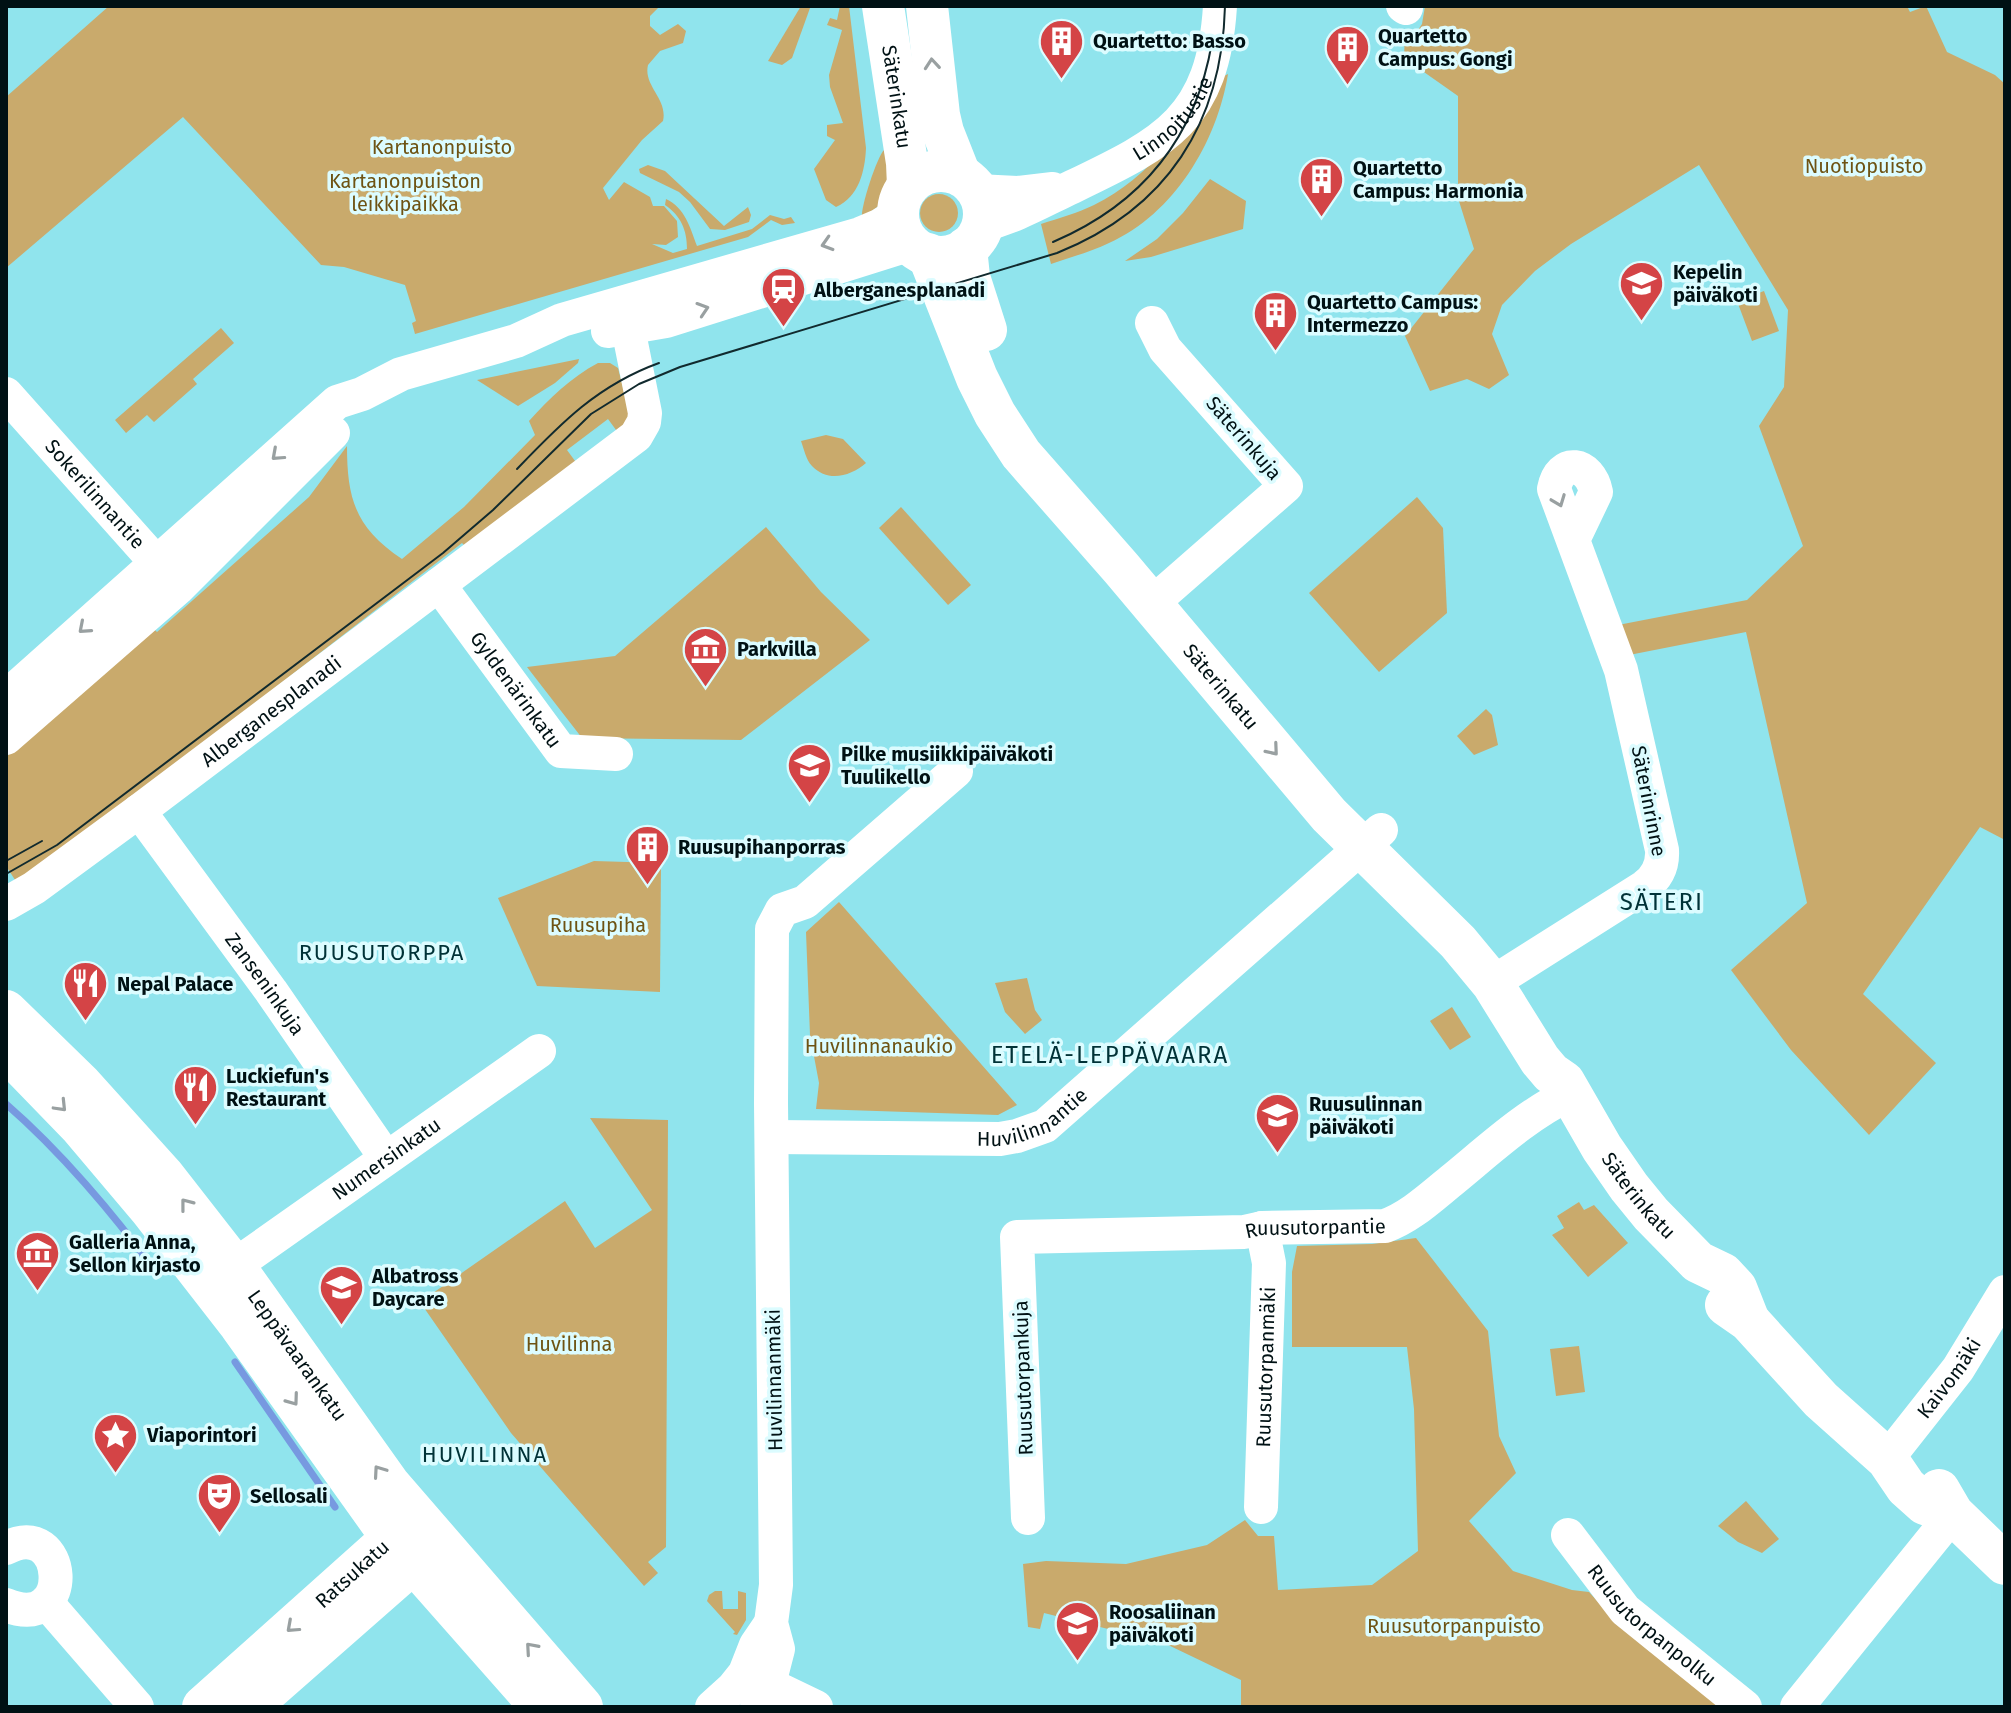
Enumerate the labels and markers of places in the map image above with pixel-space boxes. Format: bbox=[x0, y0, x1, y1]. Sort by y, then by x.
building icon: Quartetto: Basso bbox=[1038, 17, 1086, 80]
building icon: Quartetto Campus: Gongi bbox=[1323, 24, 1371, 87]
place label: Quartetto Campus: Gongi bbox=[1378, 24, 1513, 71]
place label: Quartetto: Basso bbox=[1093, 29, 1246, 53]
building icon: Quartetto Campus: Harmonia bbox=[1298, 156, 1346, 219]
place label: Quartetto Campus: Harmonia bbox=[1353, 156, 1524, 203]
school or university icon: Kepelin päiväkoti bbox=[1618, 259, 1666, 322]
place label: Kepelin päiväkoti bbox=[1673, 260, 1758, 307]
station icon: Alberganesplanadi bbox=[759, 266, 807, 329]
place label: Alberganesplanadi bbox=[813, 278, 985, 302]
building icon: Quartetto Campus: Intermezzo bbox=[1252, 289, 1300, 352]
place label: Quartetto Campus: Intermezzo bbox=[1307, 290, 1478, 337]
museum icon: Parkvilla bbox=[682, 625, 730, 688]
place label: Parkvilla bbox=[737, 637, 817, 661]
school or university icon: Pilke musiikkipäiväkoti Tuulikello bbox=[786, 741, 834, 804]
place label: Pilke musiikkipäiväkoti Tuulikello bbox=[841, 742, 1053, 789]
building icon: Ruusupihanporras bbox=[623, 823, 671, 886]
place label: Ruusupihanporras bbox=[678, 835, 846, 859]
restaurant icon: Nepal Palace bbox=[62, 960, 110, 1023]
place label: Nepal Palace bbox=[117, 972, 233, 996]
restaurant icon: Luckiefun's Restaurant bbox=[171, 1064, 219, 1127]
place label: Luckiefun's Restaurant bbox=[226, 1064, 329, 1111]
school or university icon: Ruusulinnan päiväkoti bbox=[1254, 1091, 1302, 1154]
place label: Ruusulinnan päiväkoti bbox=[1309, 1092, 1422, 1139]
museum icon: Galleria Anna, Sellon kirjasto bbox=[14, 1230, 62, 1293]
place label: Galleria Anna, Sellon kirjasto bbox=[69, 1230, 201, 1277]
school or university icon: Albatross Daycare bbox=[317, 1264, 365, 1327]
place label: Albatross Daycare bbox=[371, 1264, 459, 1311]
place icon: Viaporintori bbox=[92, 1411, 140, 1474]
place label: Viaporintori bbox=[146, 1423, 257, 1447]
theatre icon: Sellosali bbox=[195, 1472, 243, 1535]
place label: Sellosali bbox=[250, 1484, 328, 1508]
school or university icon: Roosaliinan päiväkoti bbox=[1054, 1599, 1102, 1662]
place label: Roosaliinan päiväkoti bbox=[1109, 1600, 1216, 1647]

